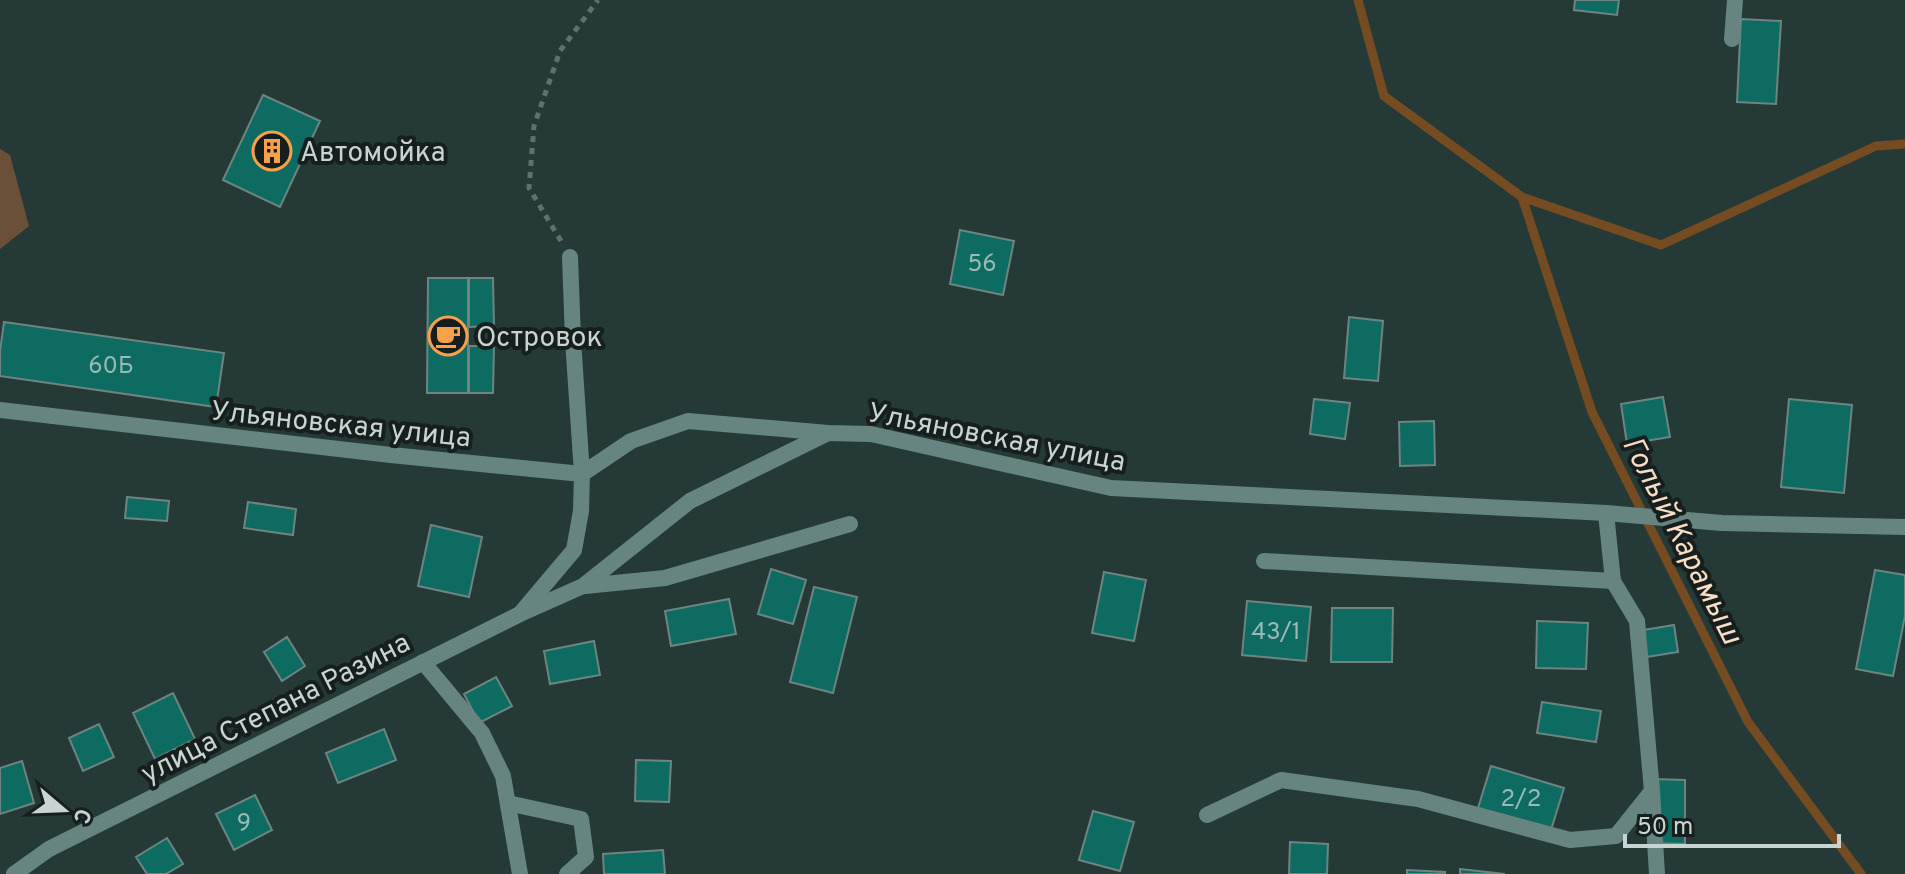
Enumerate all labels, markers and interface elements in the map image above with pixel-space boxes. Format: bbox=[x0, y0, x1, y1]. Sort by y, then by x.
building icon: Автомойка bbox=[251, 130, 293, 172]
place label: Автомойка bbox=[300, 136, 445, 172]
house number: 56 bbox=[967, 250, 997, 280]
cafe icon: Островок bbox=[427, 315, 469, 357]
place label: Островок bbox=[476, 321, 603, 357]
house number: 60Б bbox=[88, 352, 134, 382]
street label: Ульяновская улица bbox=[209, 394, 473, 458]
street label: Ульяновская улица bbox=[865, 396, 1128, 482]
water label: Голый Карамыш bbox=[1613, 431, 1749, 652]
house number: 43/1 bbox=[1251, 618, 1301, 648]
street label: улица Степана Разина bbox=[136, 626, 417, 793]
north arrow bbox=[24, 770, 104, 850]
house number: 2/2 bbox=[1500, 785, 1542, 815]
scale bar bbox=[1625, 798, 1839, 848]
text: С bbox=[65, 805, 96, 827]
house number: 9 bbox=[237, 809, 251, 839]
text: 50 m bbox=[1637, 813, 1693, 843]

